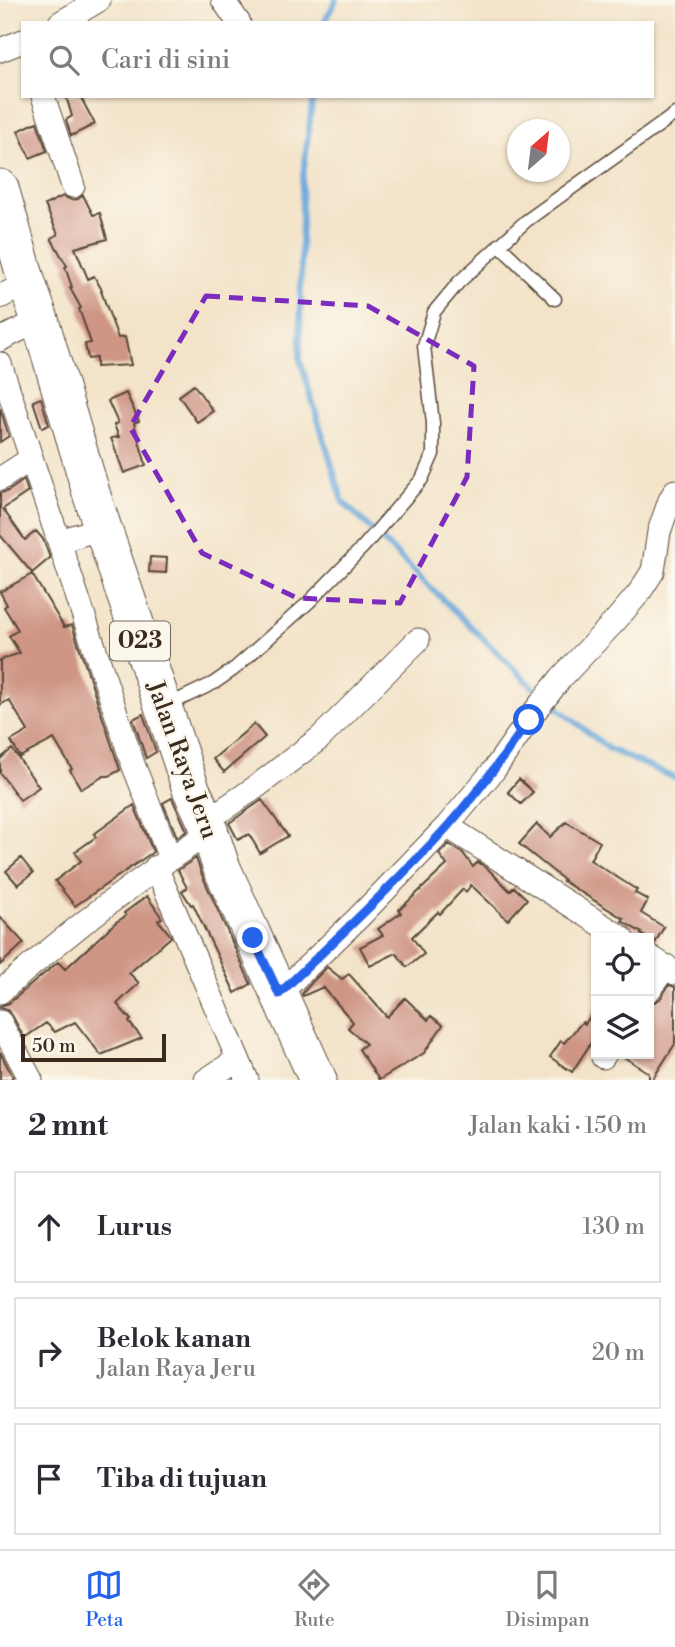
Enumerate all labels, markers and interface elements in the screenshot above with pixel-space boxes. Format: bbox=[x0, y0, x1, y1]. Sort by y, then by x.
search box bbox=[21, 21, 654, 98]
icon: search bbox=[45, 41, 83, 79]
text: Cari di sini bbox=[101, 44, 230, 76]
north arrow bbox=[507, 119, 570, 182]
road number: 023 bbox=[110, 622, 170, 660]
street label: Jalan Raya Jeru bbox=[139, 676, 225, 843]
route start bbox=[513, 704, 544, 735]
route end bbox=[237, 922, 268, 953]
map controls bbox=[591, 933, 654, 1059]
button: locate bbox=[591, 933, 654, 996]
button: layers bbox=[591, 996, 654, 1059]
scale bar bbox=[21, 1031, 166, 1063]
text: 50 m bbox=[32, 1034, 76, 1058]
text: 2 mnt bbox=[28, 1107, 108, 1145]
text: Jalan kaki · 150 m bbox=[469, 1112, 647, 1140]
icon: ahead bbox=[30, 1208, 68, 1246]
text: Lurus bbox=[97, 1211, 172, 1243]
text: 130 m bbox=[582, 1213, 645, 1241]
text: Belok kanan bbox=[97, 1323, 251, 1355]
icon: right bbox=[30, 1334, 68, 1372]
text: 20 m bbox=[592, 1339, 645, 1367]
text: Jalan Raya Jeru bbox=[97, 1355, 256, 1383]
icon: arrive bbox=[30, 1460, 68, 1498]
text: Tiba di tujuan bbox=[97, 1463, 267, 1495]
tab: Peta bbox=[85, 1566, 123, 1632]
tab: Rute bbox=[294, 1566, 335, 1632]
tab: Disimpan bbox=[505, 1566, 590, 1632]

